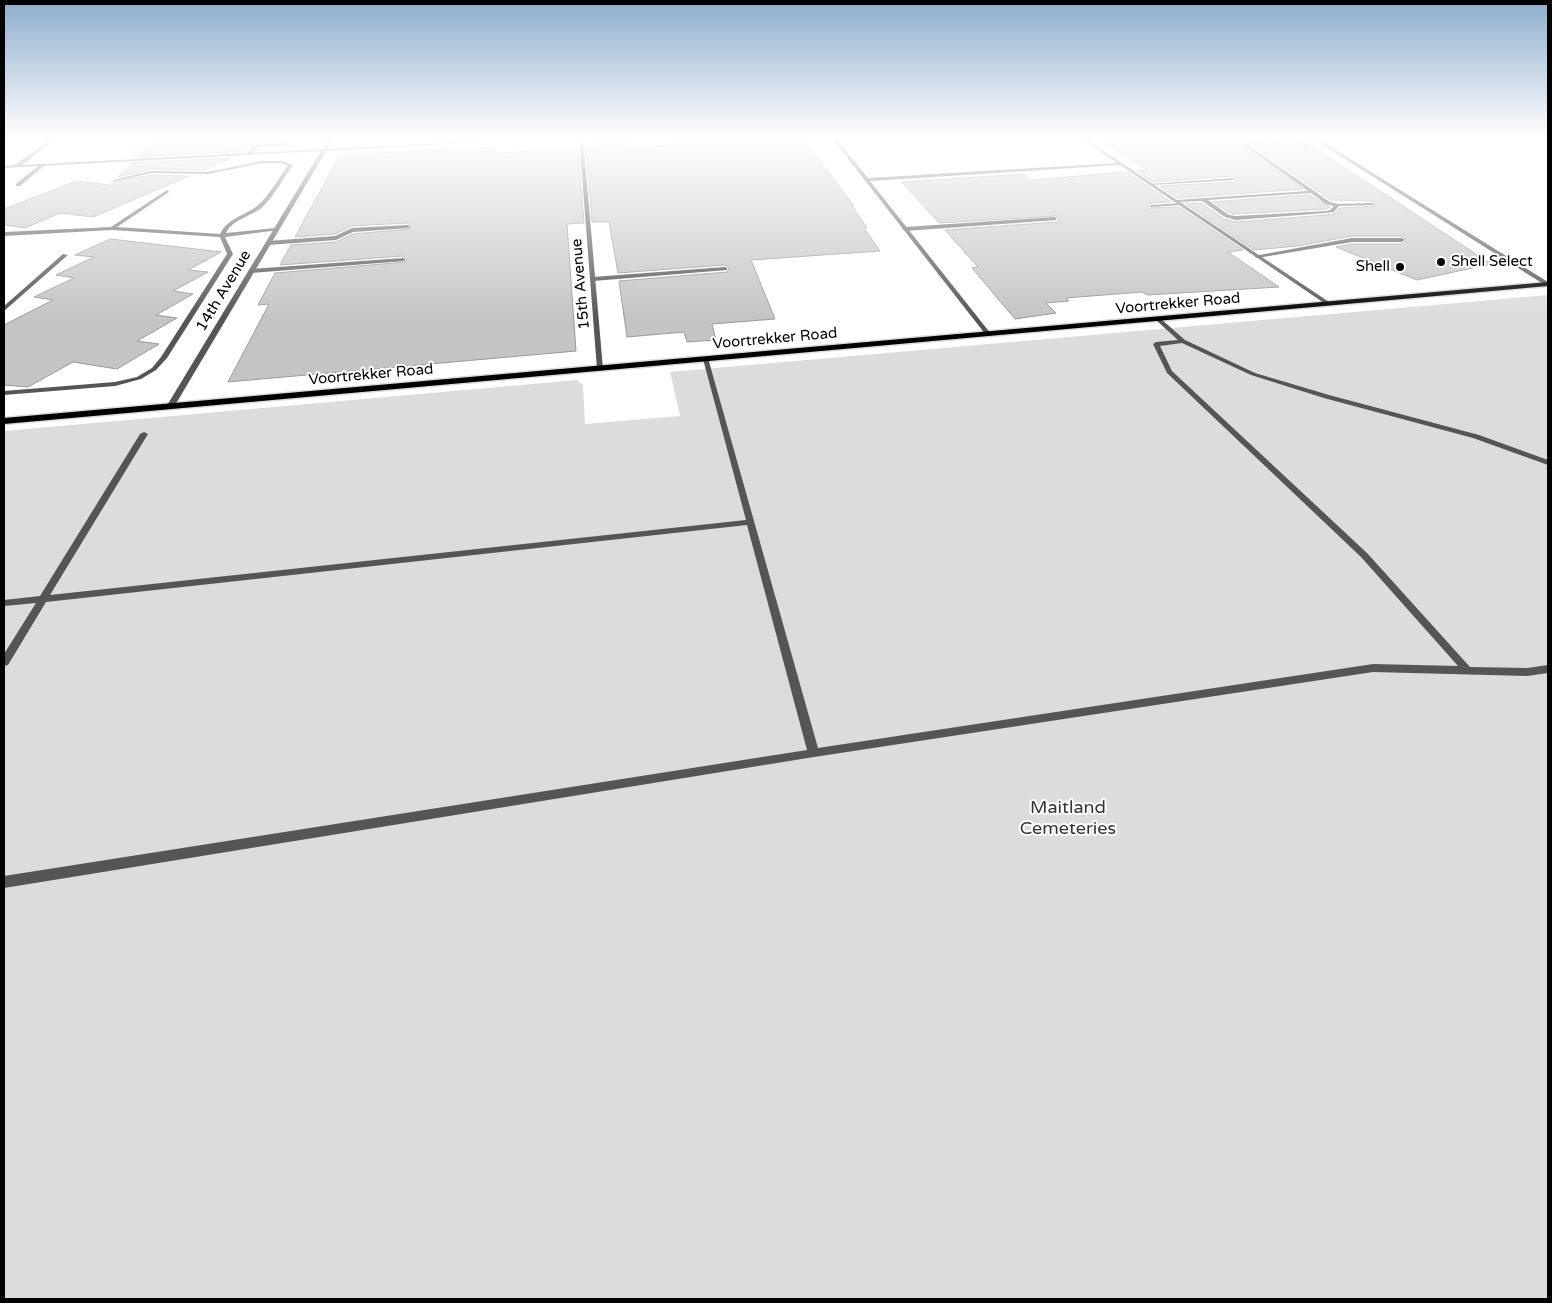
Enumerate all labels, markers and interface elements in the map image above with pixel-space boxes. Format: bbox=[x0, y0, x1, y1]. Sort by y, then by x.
street label: 15th Avenue bbox=[568, 238, 594, 330]
street label: 14th Avenue bbox=[193, 247, 255, 335]
place label: Shell Select bbox=[1451, 253, 1533, 271]
marker: Shell Select bbox=[1435, 256, 1447, 268]
place label: Shell bbox=[1356, 258, 1390, 276]
marker: Shell bbox=[1394, 261, 1406, 273]
street label: Voortrekker Road bbox=[1115, 290, 1241, 318]
street label: Voortrekker Road bbox=[712, 325, 838, 353]
street label: Voortrekker Road bbox=[308, 361, 434, 389]
park label: Maitland Cemeteries bbox=[1020, 797, 1116, 840]

